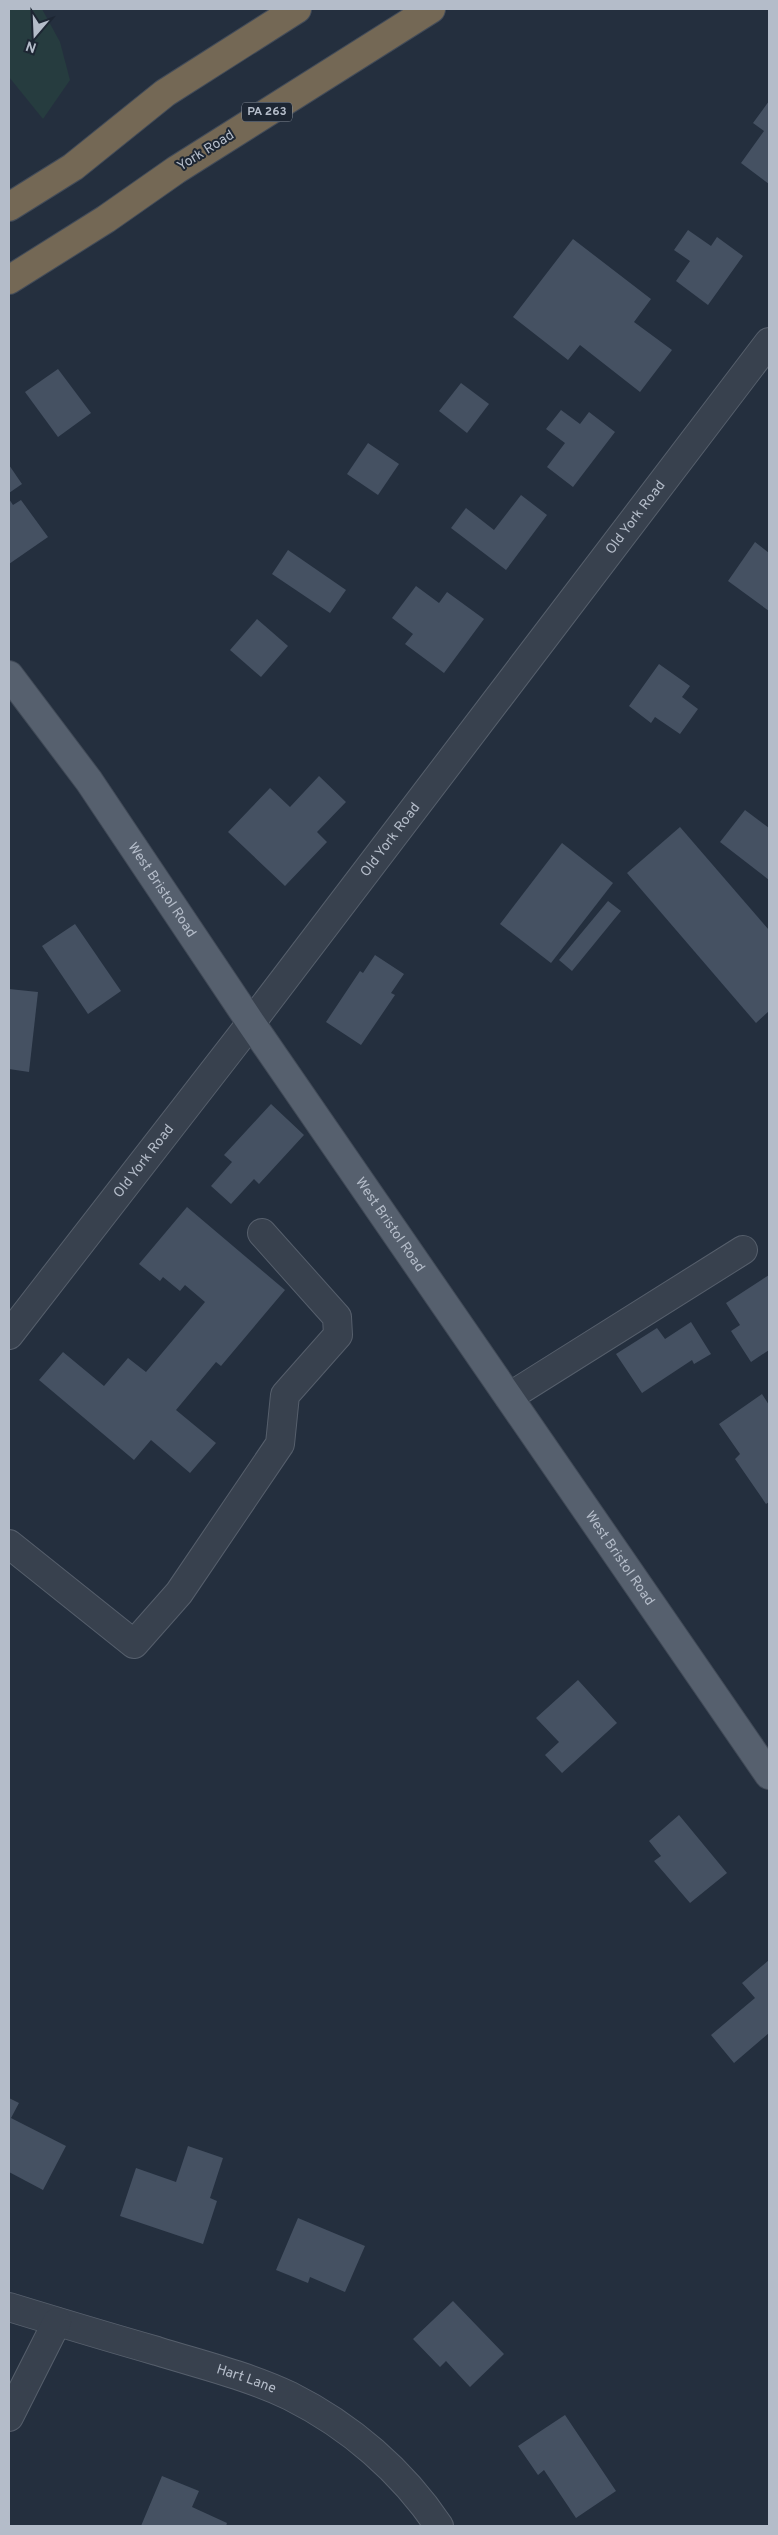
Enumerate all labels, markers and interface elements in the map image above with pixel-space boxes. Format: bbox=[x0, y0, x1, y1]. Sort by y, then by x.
north arrow bbox=[10, 10, 60, 60]
text: N bbox=[24, 36, 39, 56]
road number: PA 263 bbox=[242, 102, 292, 121]
street label: York Road bbox=[174, 127, 238, 175]
street label: Old York Road bbox=[602, 477, 669, 558]
street label: Old York Road bbox=[357, 799, 424, 880]
street label: West Bristol Road bbox=[124, 839, 200, 941]
street label: Old York Road bbox=[110, 1121, 178, 1201]
street label: West Bristol Road bbox=[352, 1174, 428, 1275]
street label: West Bristol Road bbox=[581, 1508, 658, 1609]
street label: Hart Lane bbox=[214, 2361, 279, 2397]

